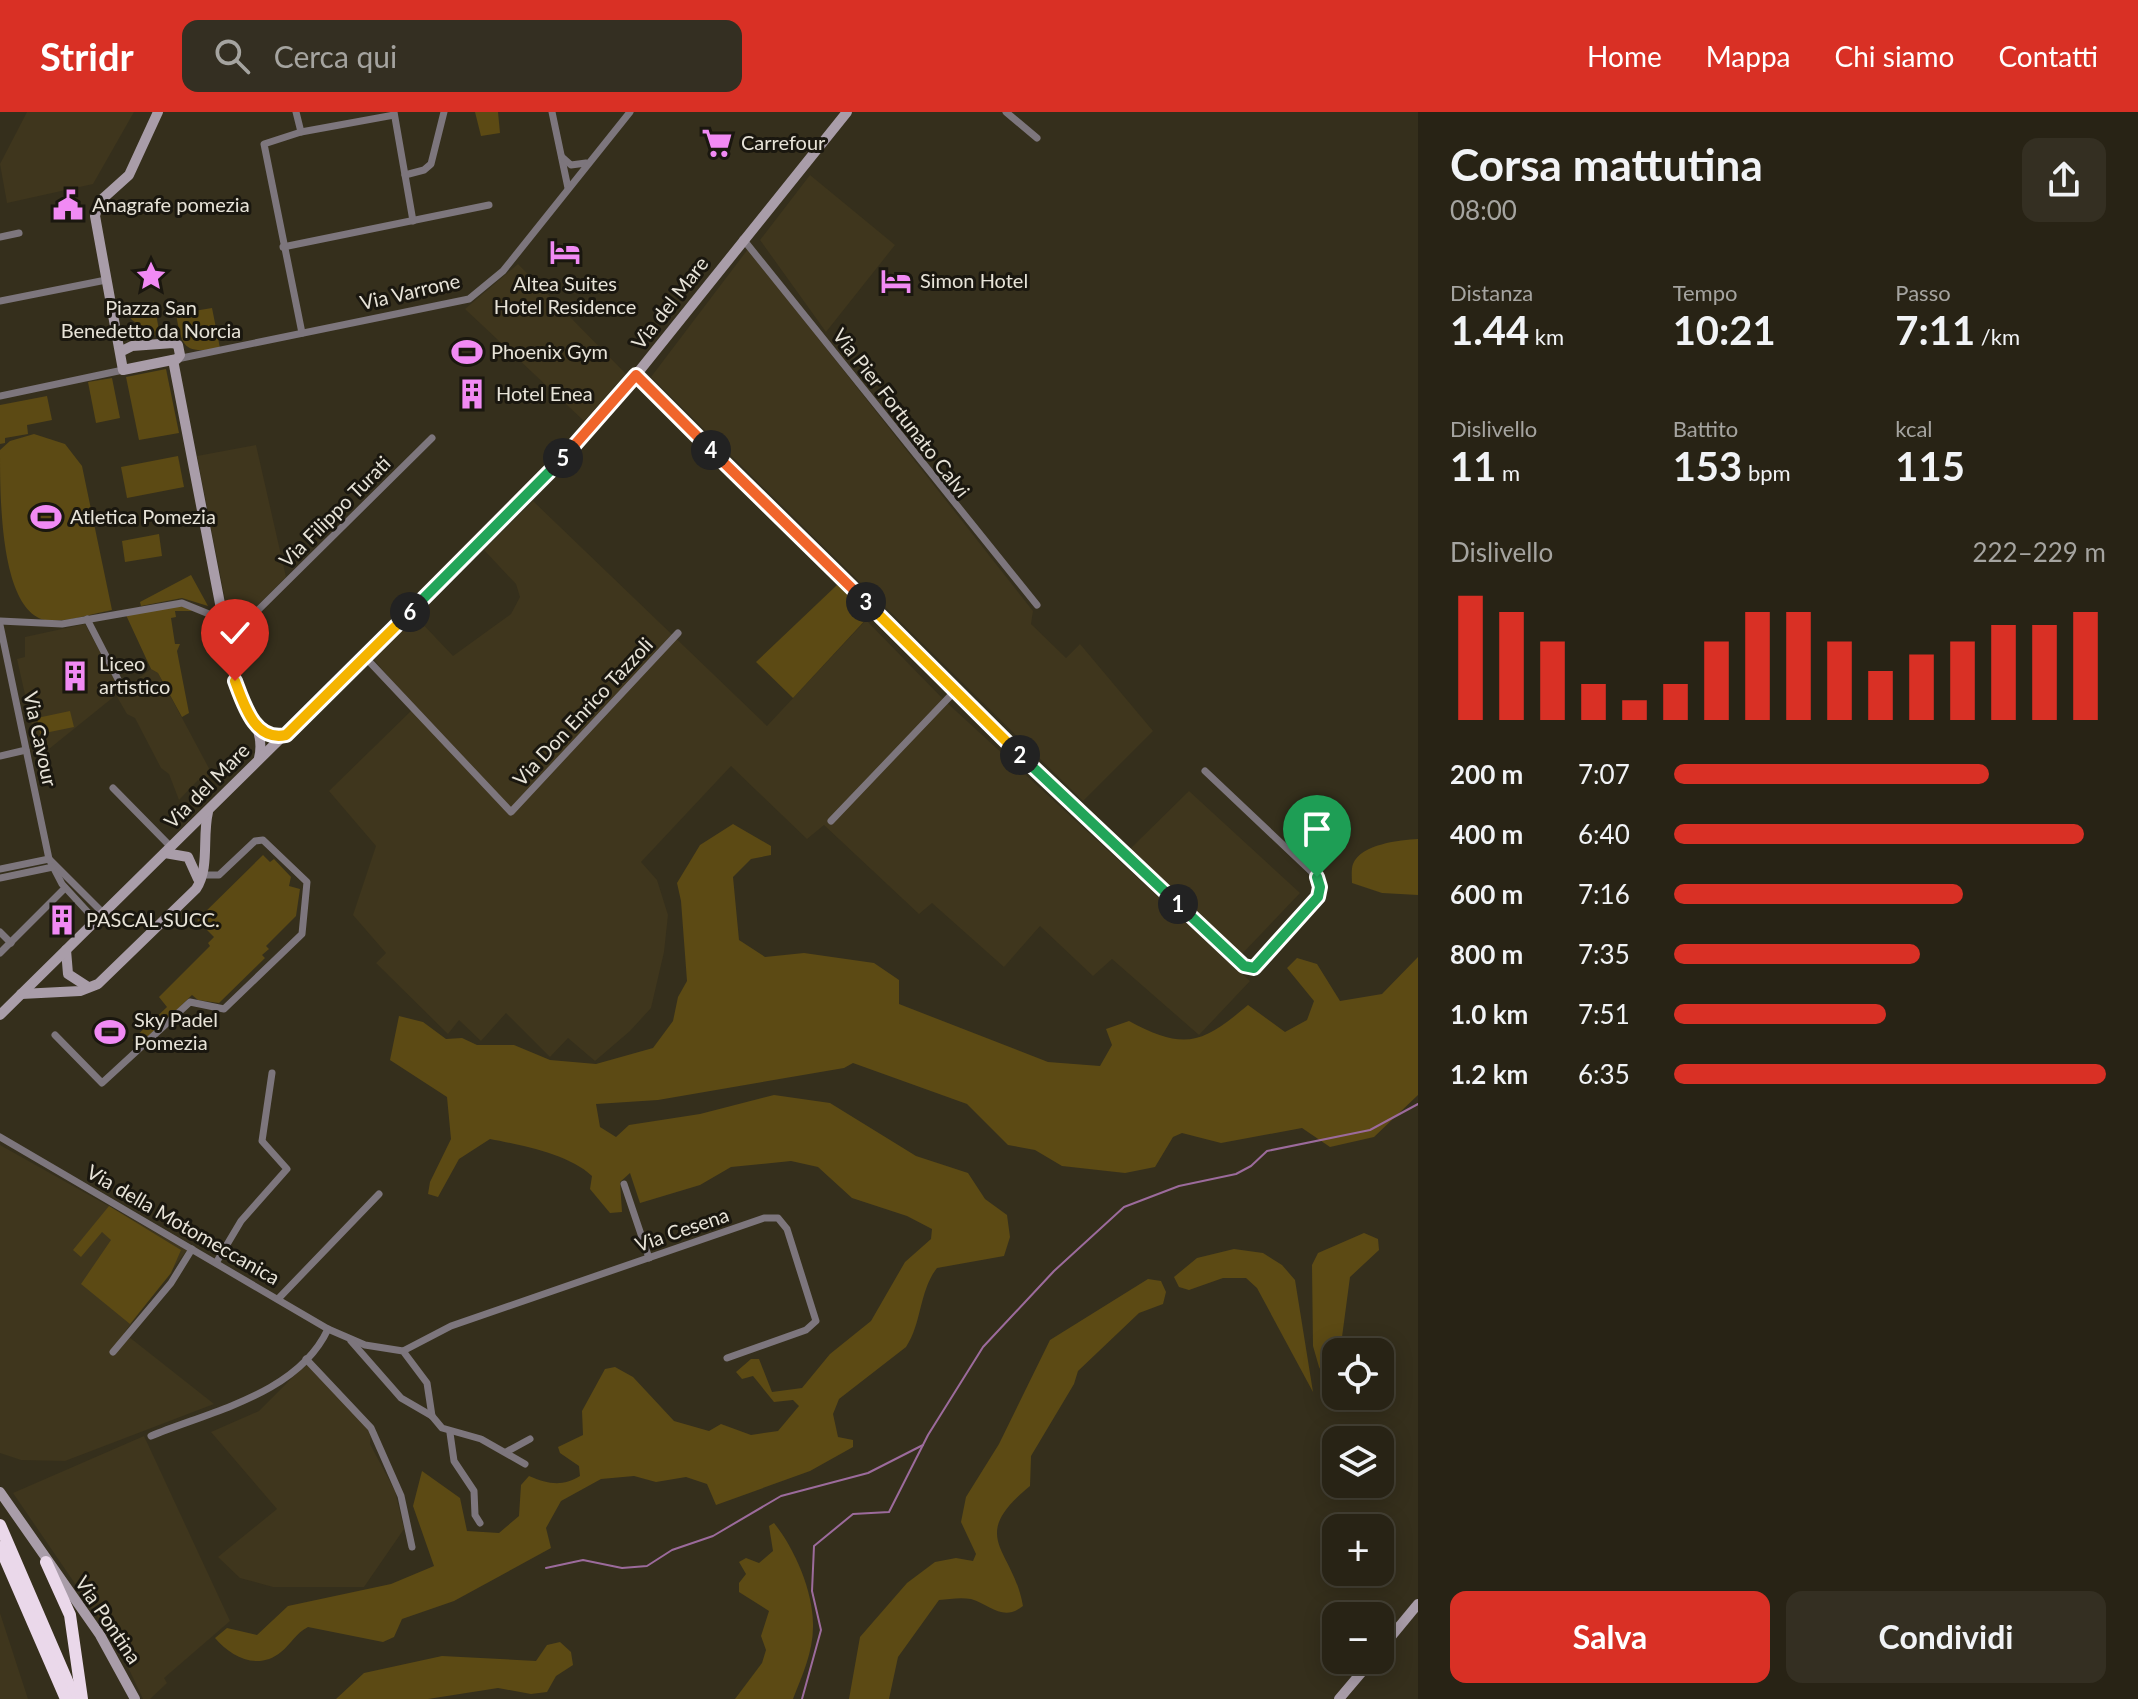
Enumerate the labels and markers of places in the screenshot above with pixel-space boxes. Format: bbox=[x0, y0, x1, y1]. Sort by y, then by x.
supermarket icon: Carrefour bbox=[700, 126, 734, 160]
place label: Carrefour bbox=[741, 130, 826, 154]
public building icon: Anagrafe pomezia bbox=[51, 188, 85, 222]
place label: Anagrafe pomezia bbox=[92, 192, 250, 216]
hotel icon: Altea Suites Hotel Residence bbox=[548, 235, 582, 269]
place icon: Piazza San Benedetto da Norcia bbox=[134, 259, 168, 293]
hotel icon: Simon Hotel bbox=[879, 264, 913, 298]
place label: Simon Hotel bbox=[920, 268, 1028, 292]
place label: Altea Suites Hotel Residence bbox=[494, 271, 636, 318]
place label: Piazza San Benedetto da Norcia bbox=[61, 295, 241, 342]
sports icon: Phoenix Gym bbox=[450, 335, 484, 369]
place label: Phoenix Gym bbox=[491, 339, 608, 363]
building icon: Hotel Enea bbox=[455, 377, 489, 411]
place label: Hotel Enea bbox=[496, 381, 593, 405]
pin: 4 bbox=[691, 430, 731, 470]
pin: 5 bbox=[543, 438, 583, 478]
sports icon: Atletica Pomezia bbox=[29, 500, 63, 534]
place label: Atletica Pomezia bbox=[70, 504, 216, 528]
pin: 3 bbox=[846, 582, 886, 622]
pin: 6 bbox=[390, 592, 430, 632]
pin bbox=[201, 599, 269, 681]
place label: Liceo artistico bbox=[99, 651, 170, 698]
building icon: Liceo artistico bbox=[58, 659, 92, 693]
pin: 2 bbox=[1000, 735, 1040, 775]
pin bbox=[1283, 795, 1351, 877]
pin: 1 bbox=[1158, 884, 1198, 924]
building icon: PASCAL SUCC. bbox=[45, 903, 79, 937]
place label: PASCAL SUCC. bbox=[86, 907, 220, 931]
place label: Sky Padel Pomezia bbox=[134, 1007, 218, 1054]
sports icon: Sky Padel Pomezia bbox=[93, 1015, 127, 1049]

